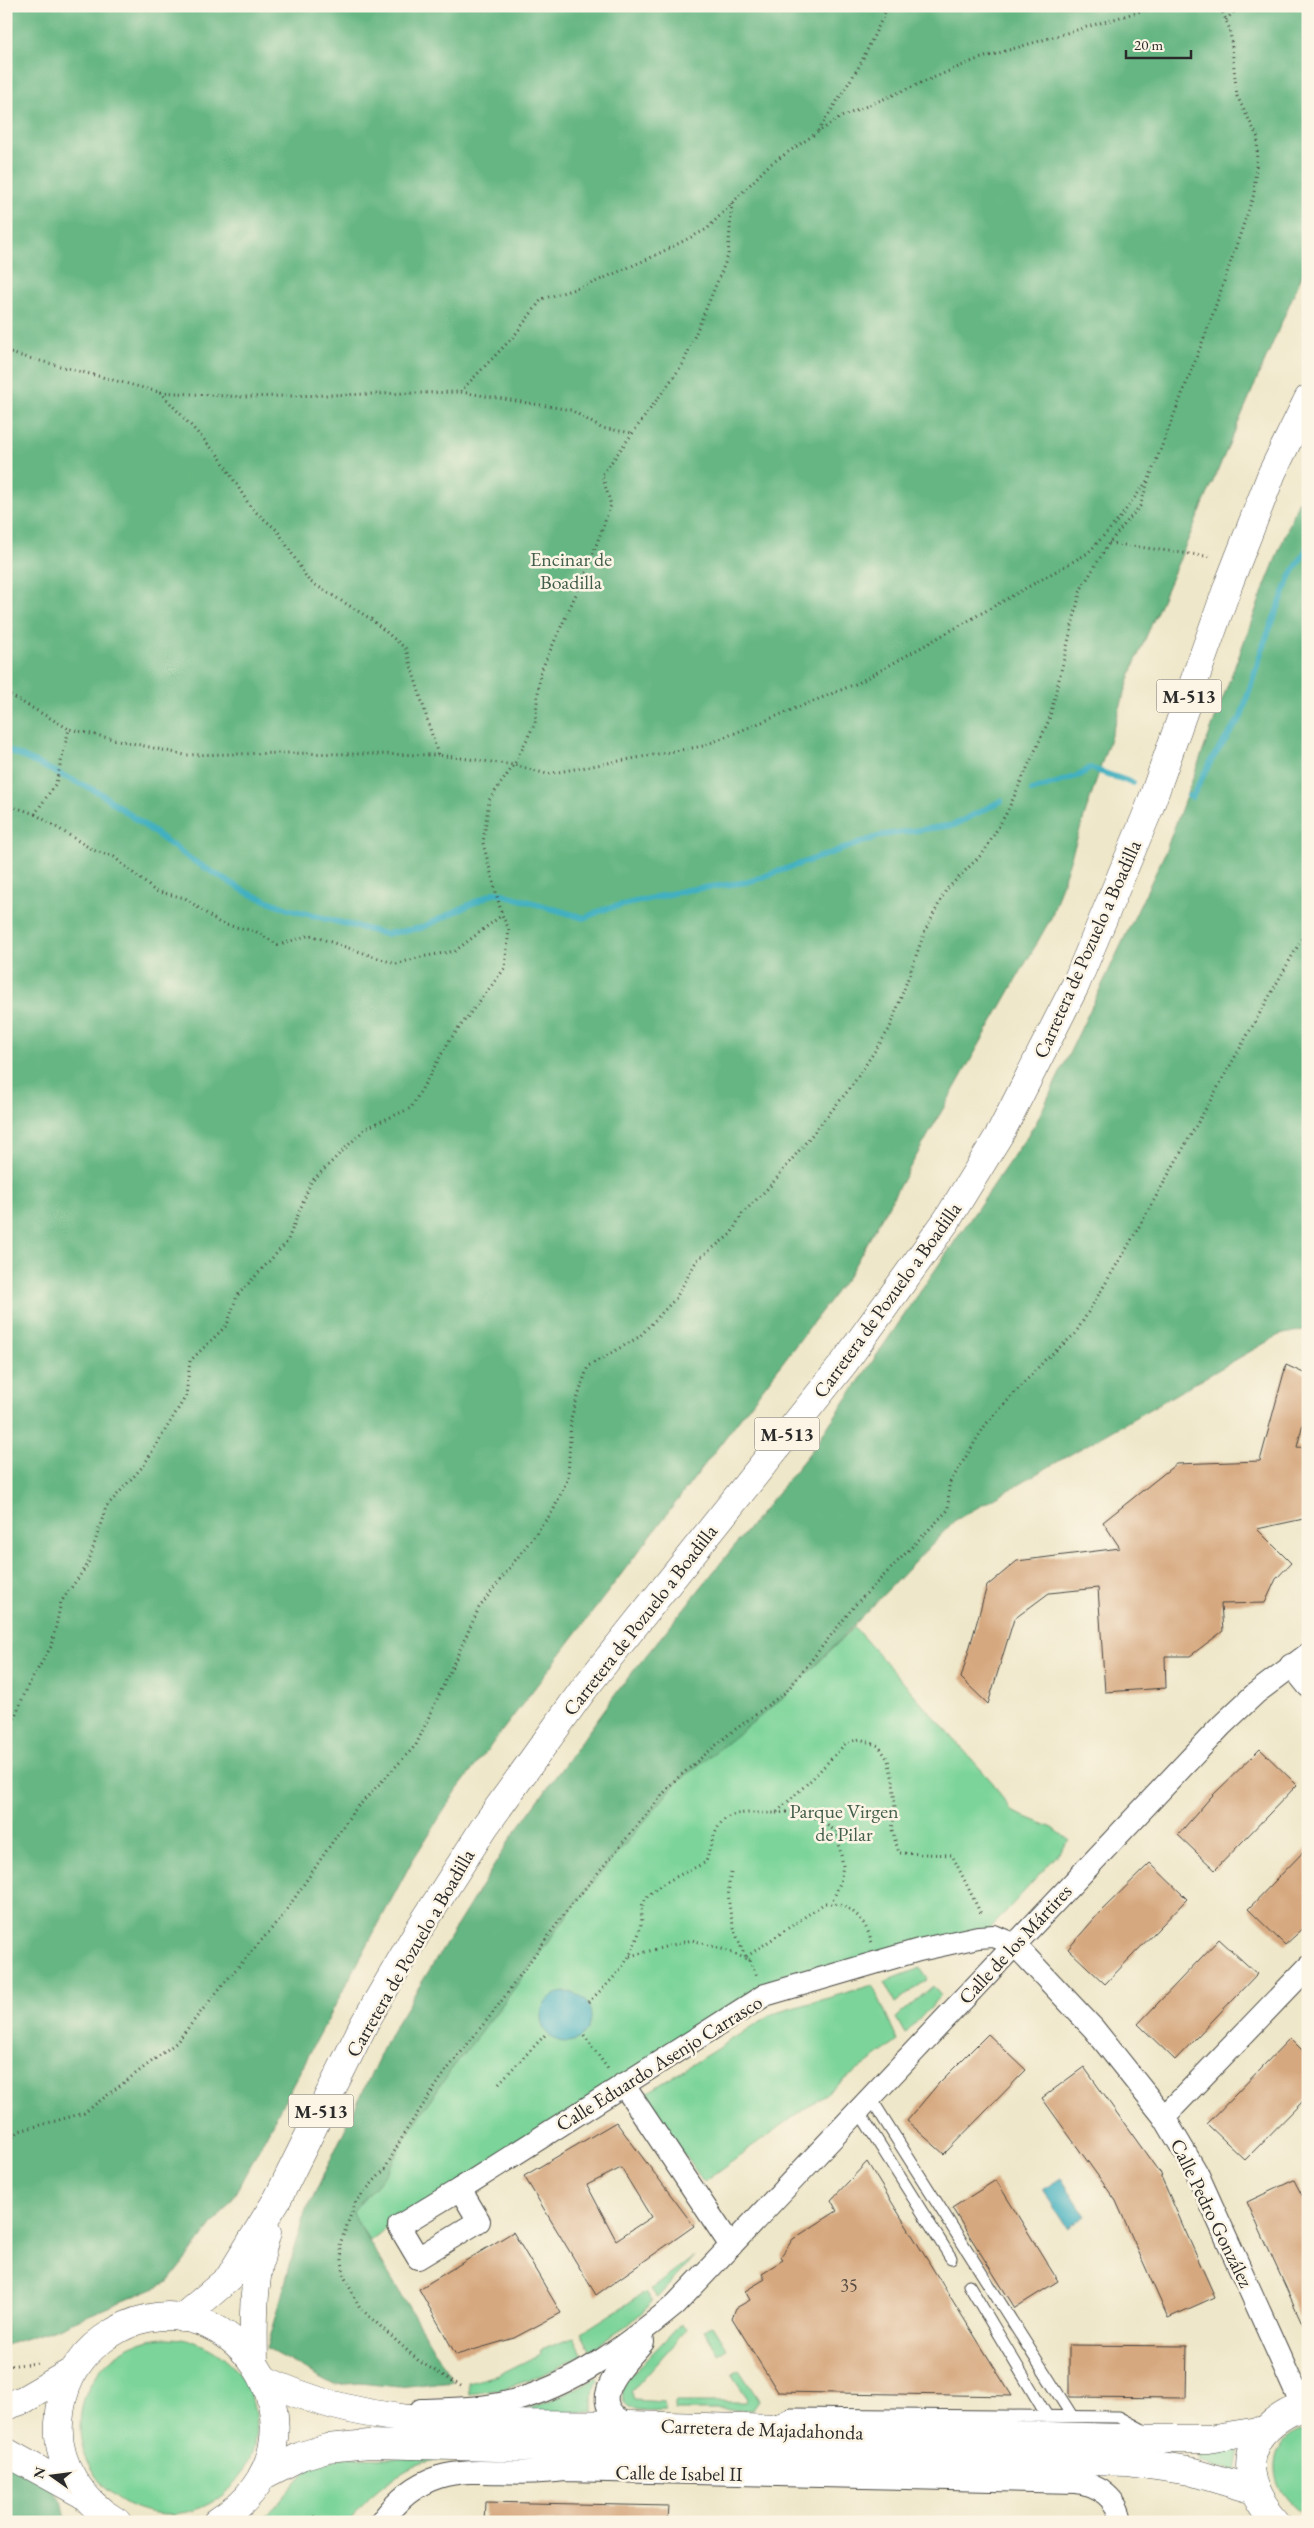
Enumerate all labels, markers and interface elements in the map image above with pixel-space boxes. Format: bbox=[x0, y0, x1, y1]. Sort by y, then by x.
scale bar bbox=[1126, 28, 1192, 60]
text: 20 m bbox=[1134, 35, 1163, 54]
park label: Encinar de Boadilla bbox=[530, 546, 612, 595]
road number: M-513 bbox=[1156, 679, 1222, 712]
street label: Carretera de Pozuelo a Boadilla bbox=[1027, 836, 1147, 1062]
street label: Carretera de Pozuelo a Boadilla bbox=[807, 1197, 967, 1403]
road number: M-513 bbox=[754, 1418, 820, 1450]
street label: Carretera de Pozuelo a Boadilla bbox=[557, 1519, 723, 1721]
park label: Parque Virgen de Pilar bbox=[789, 1798, 899, 1847]
street label: Carretera de Pozuelo a Boadilla bbox=[340, 1844, 480, 2062]
street label: Calle de los Mártires bbox=[953, 1878, 1077, 2010]
street label: Calle Eduardo Asenjo Carrasco bbox=[551, 1989, 767, 2137]
road number: M-513 bbox=[288, 2094, 354, 2128]
street label: Calle Pedro González bbox=[1165, 2134, 1260, 2292]
house number: 35 bbox=[840, 2274, 858, 2297]
street label: Carretera de Majadahonda bbox=[660, 2412, 864, 2446]
north arrow bbox=[28, 2450, 78, 2500]
street label: Calle de Isabel II bbox=[615, 2459, 743, 2487]
text: N bbox=[29, 2465, 50, 2481]

